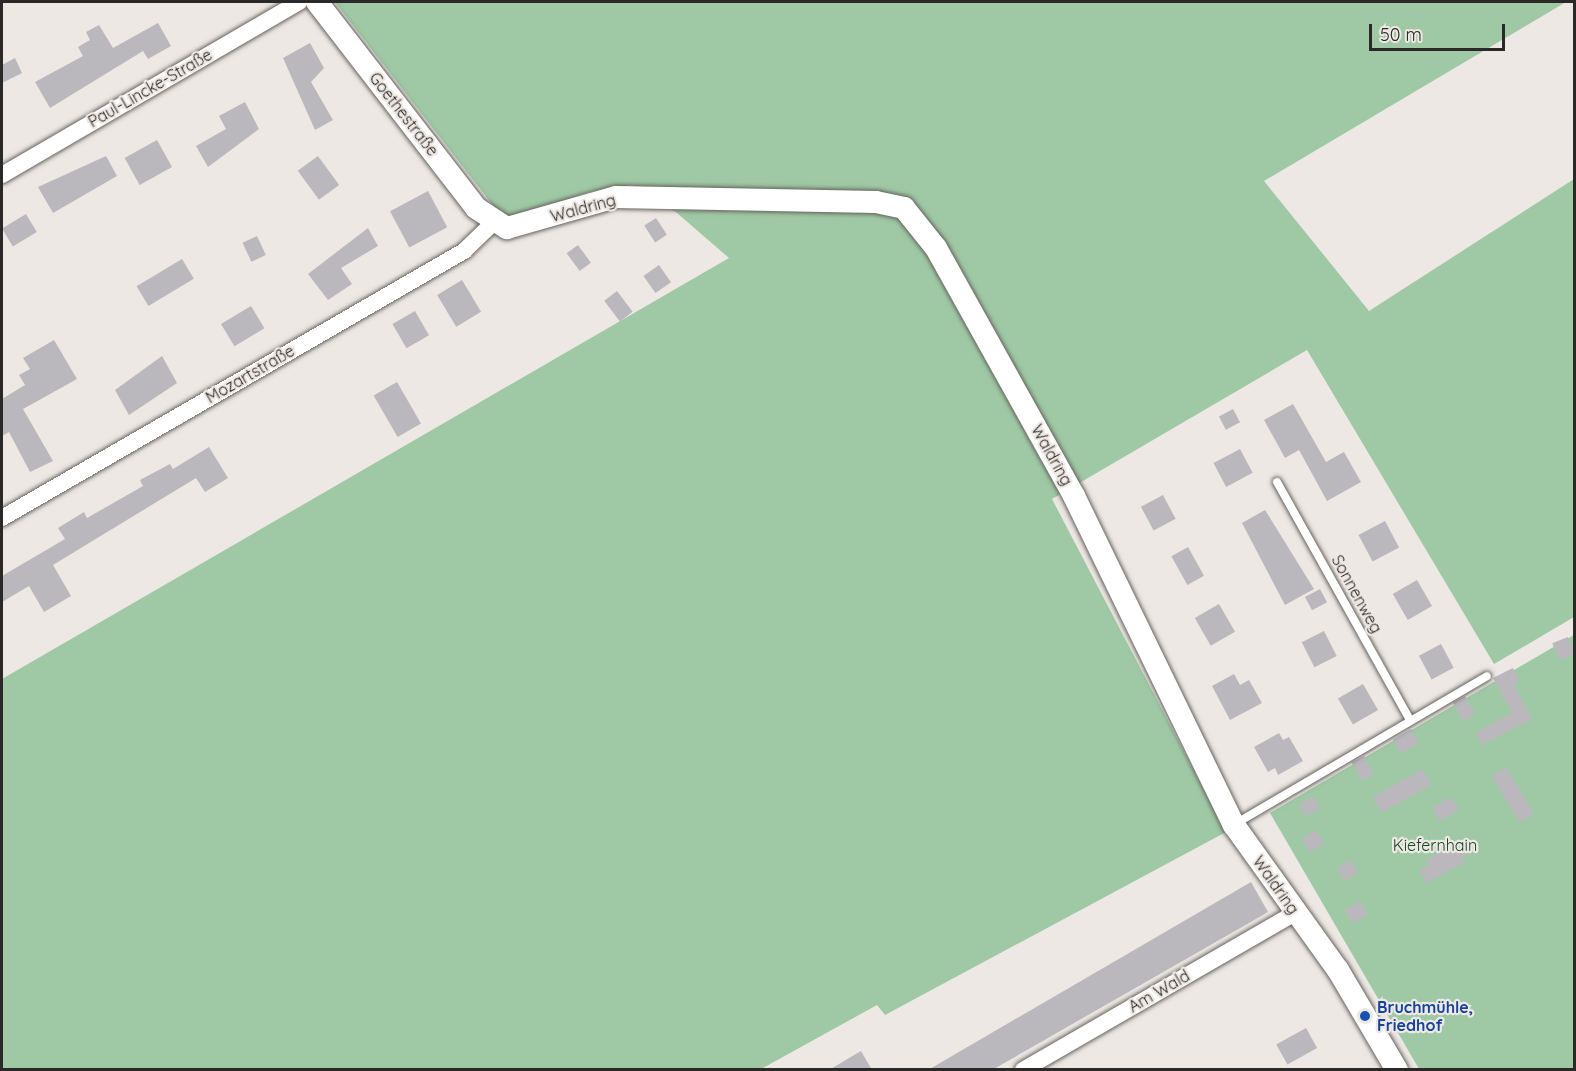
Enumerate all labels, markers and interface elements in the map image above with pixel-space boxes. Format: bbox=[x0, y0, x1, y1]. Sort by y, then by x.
scale bar bbox=[1372, 12, 1508, 50]
text: 50 m bbox=[1380, 23, 1422, 46]
street label: Paul-Lincke-Straße bbox=[85, 45, 215, 131]
street label: Goethestraße bbox=[365, 68, 443, 160]
street label: Waldring bbox=[548, 190, 618, 226]
street label: Mozartstraße bbox=[202, 341, 298, 407]
street label: Waldring bbox=[1027, 421, 1077, 489]
street label: Sonnenweg bbox=[1328, 552, 1386, 636]
park label: Kiefernhain bbox=[1393, 835, 1477, 855]
street label: Waldring bbox=[1249, 852, 1303, 918]
street label: Am Wald bbox=[1125, 966, 1193, 1016]
place label: Bruchmühle, Friedhof bbox=[1377, 997, 1473, 1035]
marker: Bruchmühle, Friedhof bbox=[1358, 1009, 1372, 1023]

